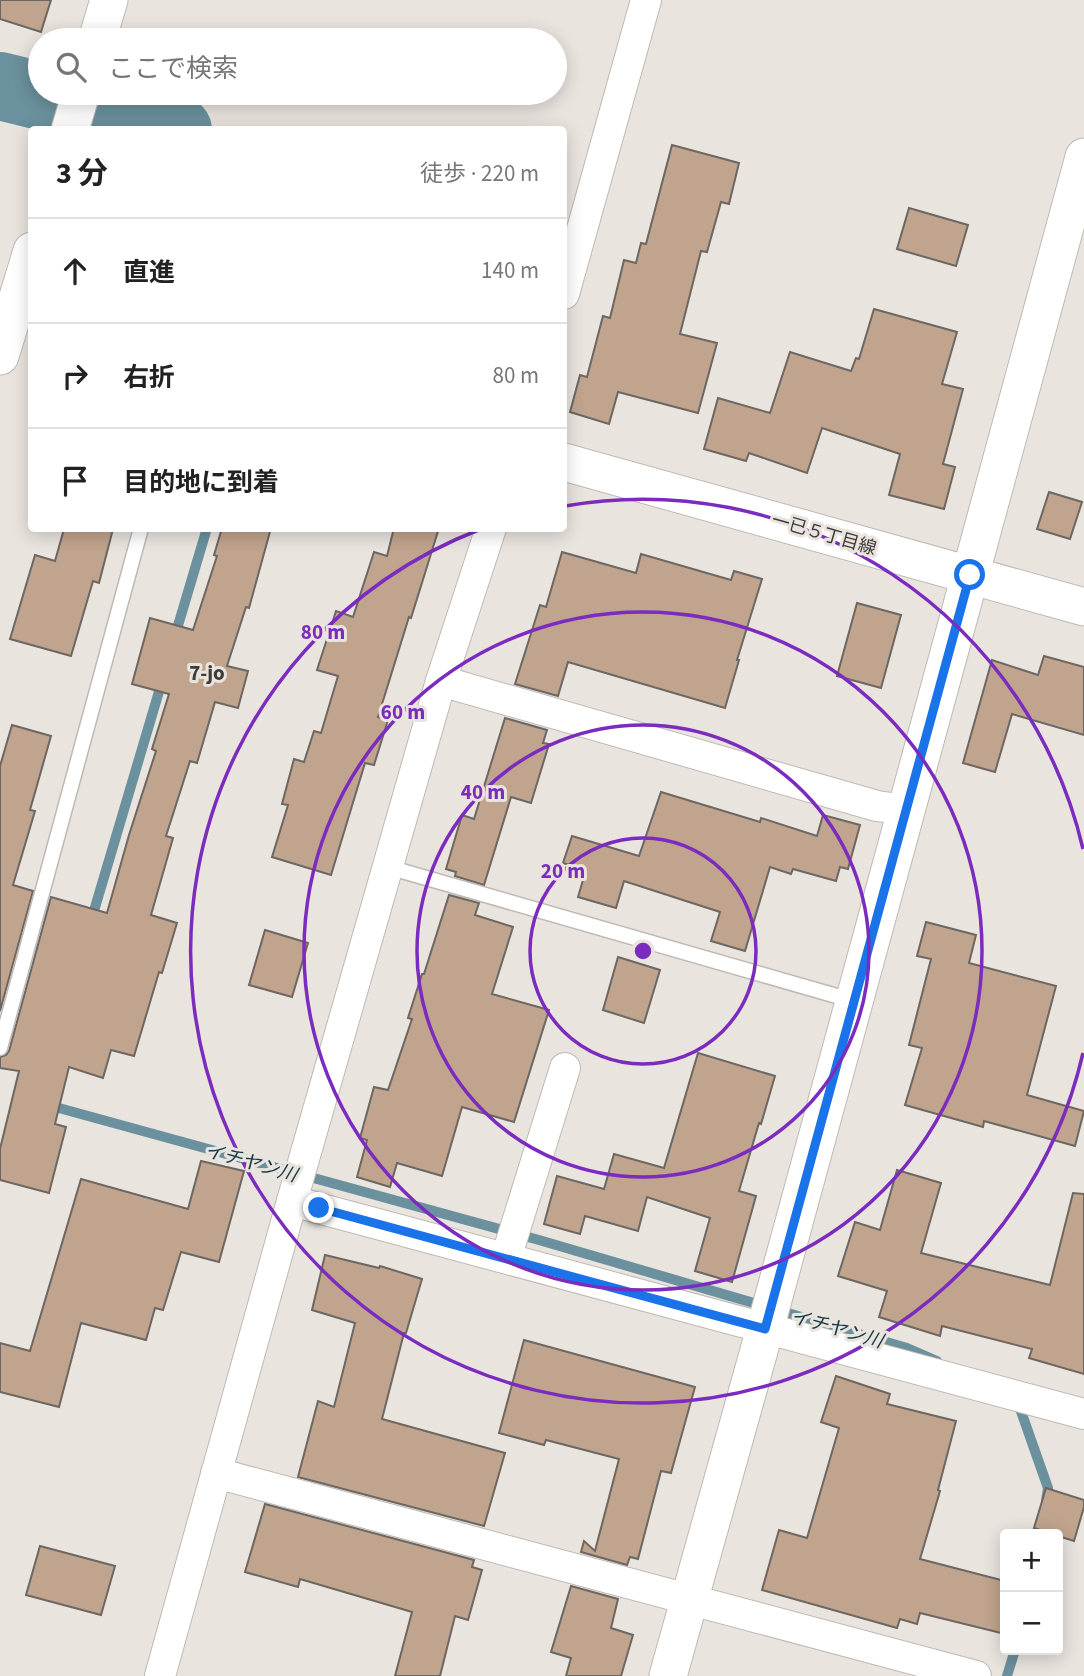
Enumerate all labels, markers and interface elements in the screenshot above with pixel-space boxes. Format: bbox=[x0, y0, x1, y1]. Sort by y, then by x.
search box bbox=[28, 28, 567, 105]
icon: search bbox=[52, 48, 90, 86]
text: ここで検索 bbox=[108, 50, 238, 87]
text: 3 分 bbox=[56, 152, 108, 195]
text: 徒歩 · 220 m bbox=[420, 157, 539, 190]
icon: ahead bbox=[56, 252, 94, 290]
text: 直進 bbox=[123, 254, 175, 291]
text: 140 m bbox=[481, 254, 539, 287]
icon: right bbox=[56, 357, 94, 395]
text: 右折 bbox=[123, 359, 175, 396]
text: 80 m bbox=[492, 359, 539, 392]
icon: arrive bbox=[56, 462, 94, 500]
text: 目的地に到着 bbox=[123, 464, 279, 501]
street label: 一已５丁目線 bbox=[769, 508, 879, 561]
route start bbox=[954, 559, 985, 590]
text: 80 m bbox=[301, 617, 345, 647]
district label: 7-jo bbox=[189, 658, 225, 688]
text: 60 m bbox=[381, 697, 425, 727]
text: 40 m bbox=[461, 777, 505, 807]
text: 20 m bbox=[541, 856, 585, 886]
centre of rings bbox=[631, 939, 655, 963]
water label: イチヤン川 bbox=[201, 1137, 302, 1190]
route end bbox=[303, 1192, 334, 1223]
water label: イチヤン川 bbox=[787, 1303, 888, 1356]
map controls bbox=[1000, 1529, 1063, 1655]
button: + bbox=[1000, 1529, 1063, 1592]
button: − bbox=[1000, 1592, 1063, 1655]

